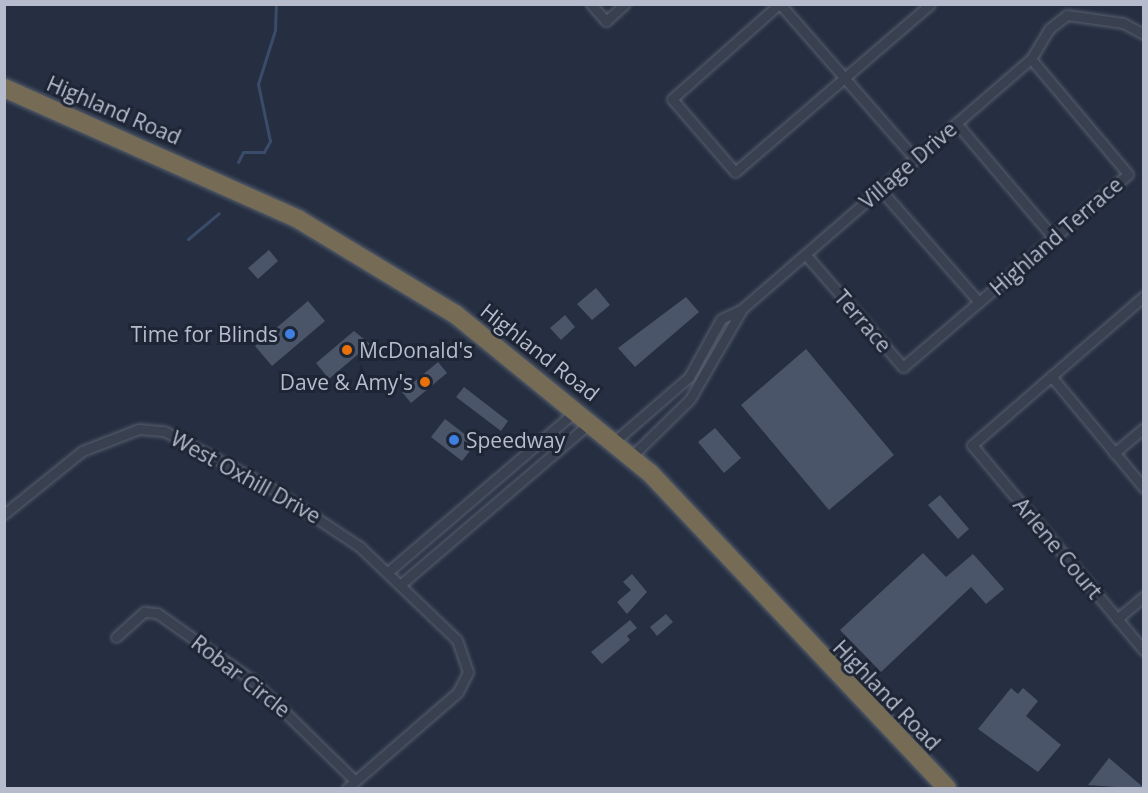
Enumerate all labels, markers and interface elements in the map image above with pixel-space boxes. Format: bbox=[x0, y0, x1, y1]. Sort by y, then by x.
street label: Highland Road bbox=[43, 70, 185, 150]
street label: Village Drive bbox=[854, 116, 962, 214]
street label: Highland Terrace bbox=[985, 172, 1127, 300]
street label: Terrace bbox=[829, 285, 897, 357]
street label: Highland Road bbox=[476, 298, 604, 406]
place label: Time for Blinds bbox=[131, 321, 278, 347]
marker: Time for Blinds bbox=[283, 327, 297, 341]
place label: McDonald's bbox=[359, 337, 473, 363]
marker: McDonald's bbox=[340, 343, 354, 357]
place label: Dave & Amy's bbox=[280, 369, 413, 395]
marker: Dave & Amy's bbox=[418, 375, 432, 389]
street label: West Oxhill Drive bbox=[167, 425, 325, 529]
place label: Speedway bbox=[466, 427, 565, 453]
marker: Speedway bbox=[447, 433, 461, 447]
street label: Arlene Court bbox=[1009, 492, 1107, 604]
street label: Robar Circle bbox=[187, 630, 295, 722]
street label: Highland Road bbox=[828, 635, 946, 755]

